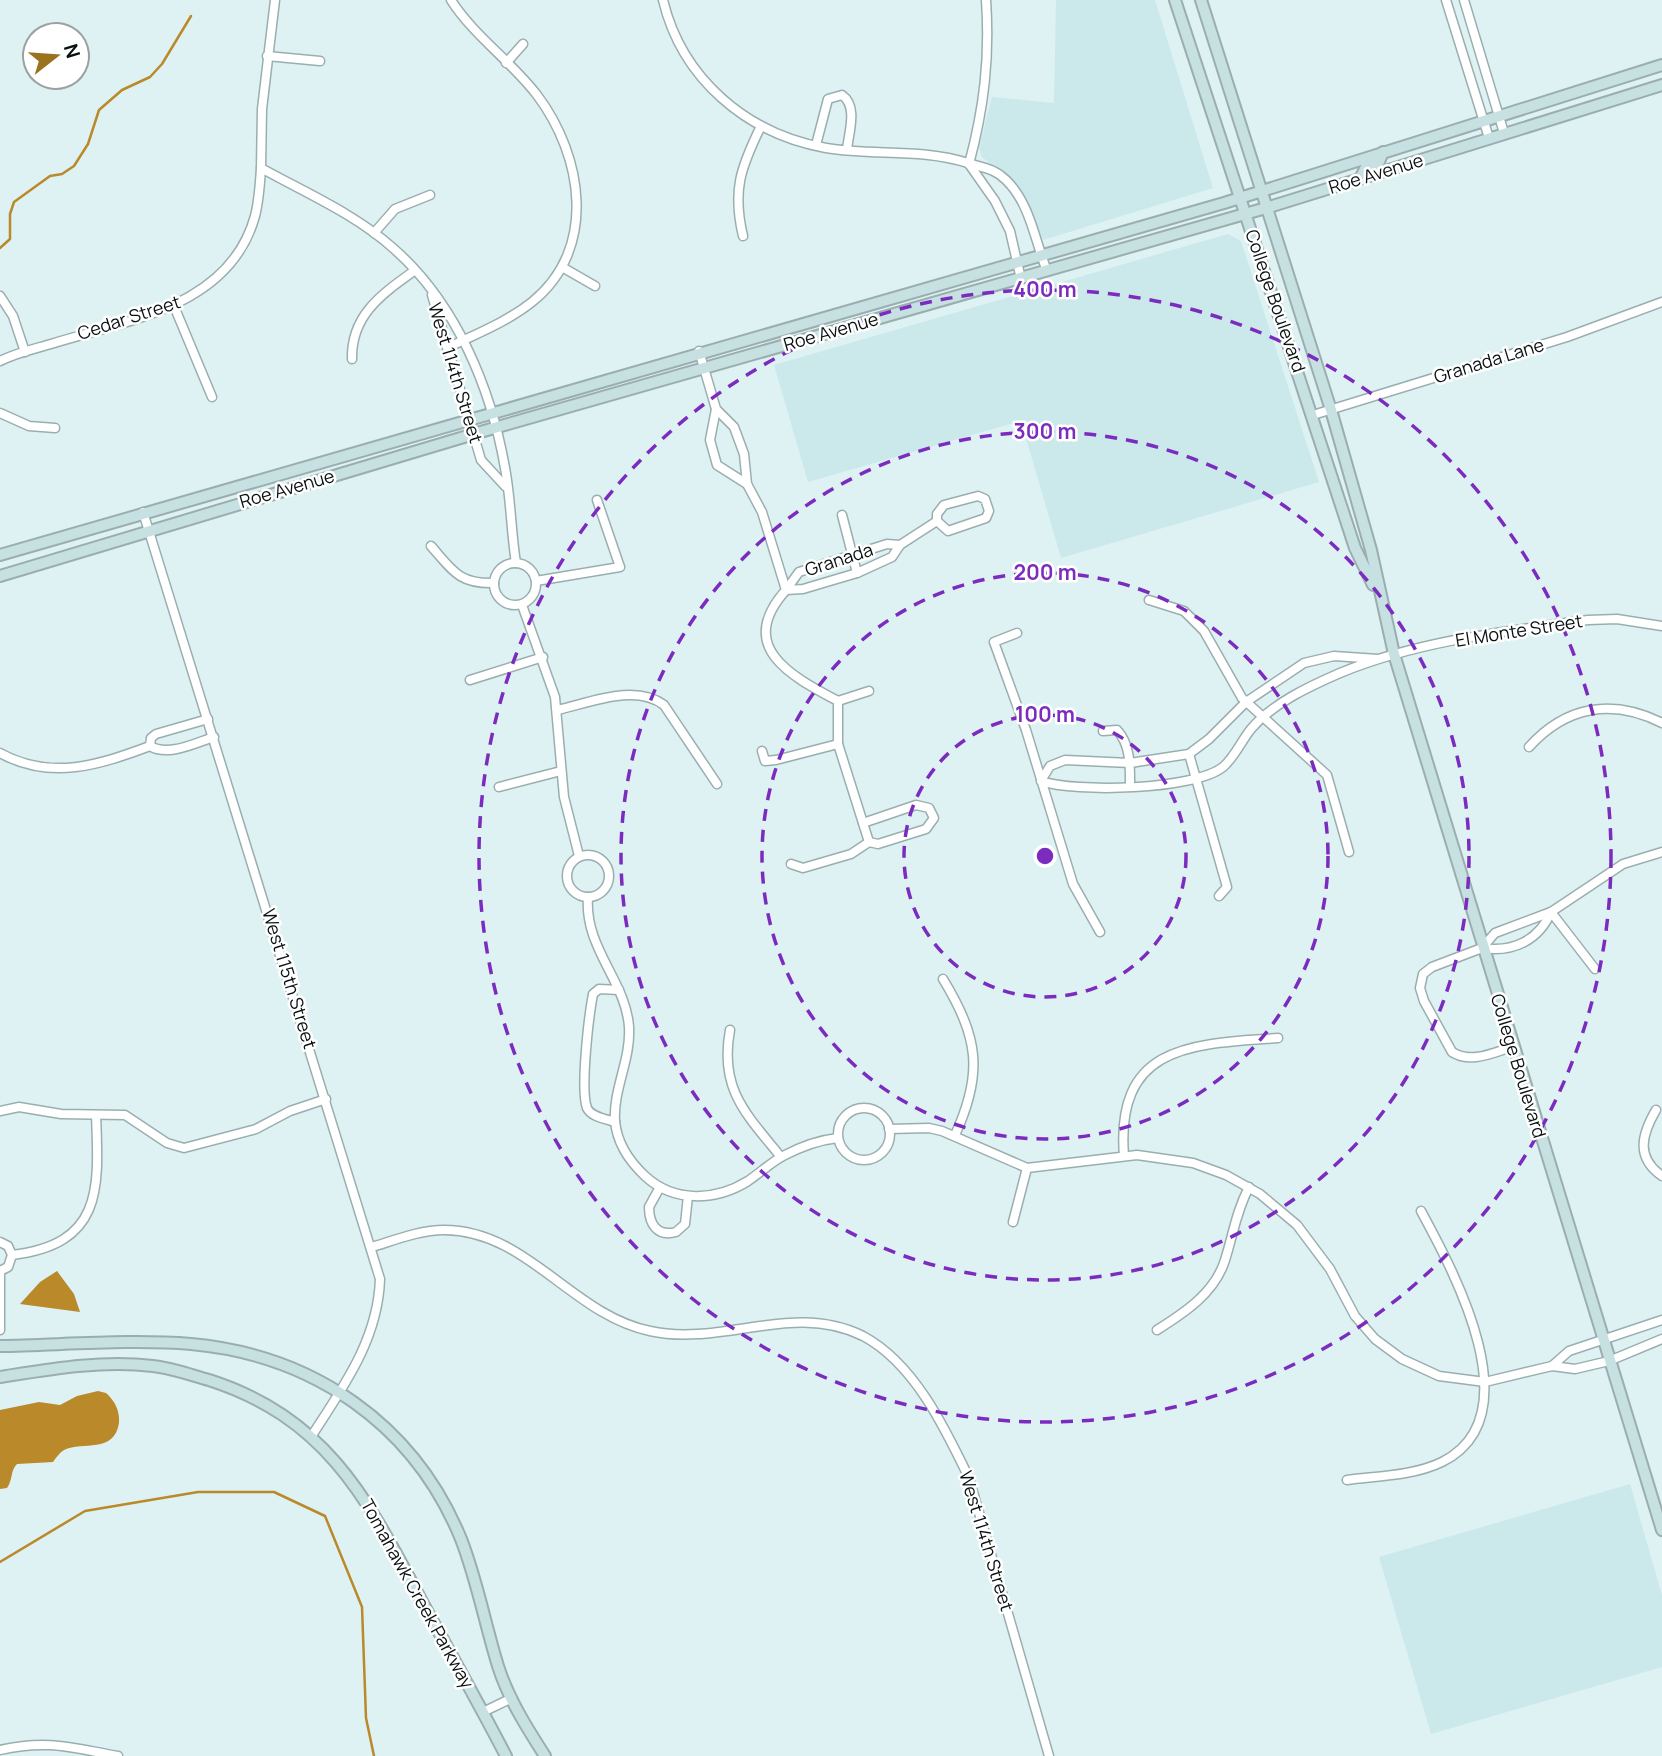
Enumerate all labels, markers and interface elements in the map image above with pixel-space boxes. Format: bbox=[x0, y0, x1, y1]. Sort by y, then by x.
north arrow bbox=[21, 21, 91, 91]
text: N bbox=[58, 41, 87, 61]
street label: Roe Avenue bbox=[1325, 147, 1426, 199]
street label: College Boulevard bbox=[1240, 226, 1312, 375]
text: 400 m bbox=[1013, 275, 1077, 303]
street label: Cedar Street bbox=[74, 289, 183, 345]
street label: West 114th Street bbox=[423, 300, 489, 446]
street label: Roe Avenue bbox=[780, 306, 881, 356]
street label: Granada Lane bbox=[1431, 332, 1547, 388]
text: 300 m bbox=[1014, 417, 1076, 445]
street label: Roe Avenue bbox=[236, 463, 337, 513]
street label: Granada bbox=[802, 537, 876, 581]
text: 200 m bbox=[1013, 558, 1077, 586]
street label: El Monte Street bbox=[1454, 608, 1584, 652]
text: 100 m bbox=[1015, 700, 1075, 728]
centre of rings bbox=[1033, 844, 1057, 868]
street label: West 115th Street bbox=[257, 906, 323, 1052]
street label: College Boulevard bbox=[1486, 991, 1552, 1141]
street label: West 114th Street bbox=[954, 1468, 1020, 1614]
street label: Tomahawk Creek Parkway bbox=[356, 1495, 480, 1693]

